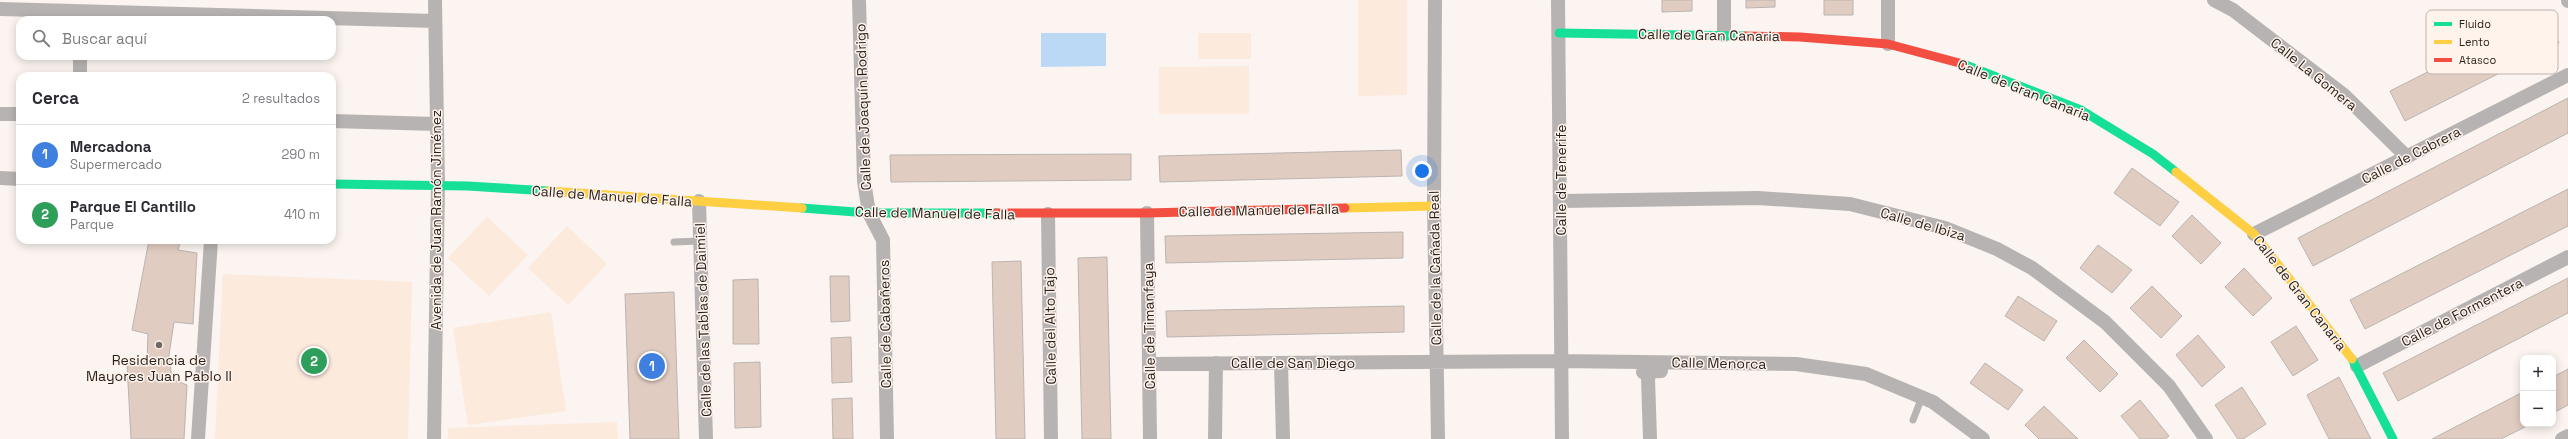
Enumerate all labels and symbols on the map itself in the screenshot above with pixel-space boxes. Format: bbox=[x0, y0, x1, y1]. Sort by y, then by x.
legend bbox=[2426, 10, 2558, 74]
text: Fluido bbox=[2459, 17, 2491, 31]
street label: Calle de Joaquín Rodrigo bbox=[851, 23, 875, 191]
street label: Calle de Gran Canaria bbox=[1638, 25, 1780, 45]
street label: Calle La Gomera bbox=[2267, 34, 2361, 114]
text: Lento bbox=[2459, 35, 2490, 49]
text: Atasco bbox=[2459, 53, 2496, 67]
street label: Calle de Gran Canaria bbox=[1955, 55, 2093, 125]
street label: Avenida de Juan Ramón Jiménez bbox=[427, 110, 445, 330]
street label: Calle de Cabrera bbox=[2358, 122, 2464, 188]
street label: Calle de Tenerife bbox=[1552, 124, 1570, 236]
your location bbox=[1412, 161, 1432, 181]
street label: Calle de Manuel de Falla bbox=[531, 181, 693, 211]
street label: Calle de la Cañada Real bbox=[1425, 191, 1445, 345]
street label: Calle de Manuel de Falla bbox=[1179, 200, 1339, 220]
street label: Calle de Manuel de Falla bbox=[855, 203, 1015, 223]
street label: Calle de Ibiza bbox=[1878, 203, 1968, 245]
street label: Calle de las Tablas de Daimiel bbox=[691, 223, 715, 417]
street label: Calle de Gran Canaria bbox=[2249, 232, 2351, 354]
street label: Calle de Cabañeros bbox=[875, 259, 895, 389]
street label: Calle de Timanfaya bbox=[1139, 262, 1159, 390]
street label: Calle del Alto Tajo bbox=[1040, 267, 1060, 385]
street label: Calle de Formentera bbox=[2398, 273, 2526, 351]
marker: Residencia de Mayores Juan Pablo II bbox=[154, 340, 164, 350]
pin: 2 bbox=[301, 346, 327, 376]
place label: Residencia de Mayores Juan Pablo II bbox=[86, 351, 232, 385]
pin: 1 bbox=[639, 351, 665, 381]
street label: Calle Menorca bbox=[1671, 353, 1767, 373]
street label: Calle de San Diego bbox=[1231, 354, 1355, 372]

